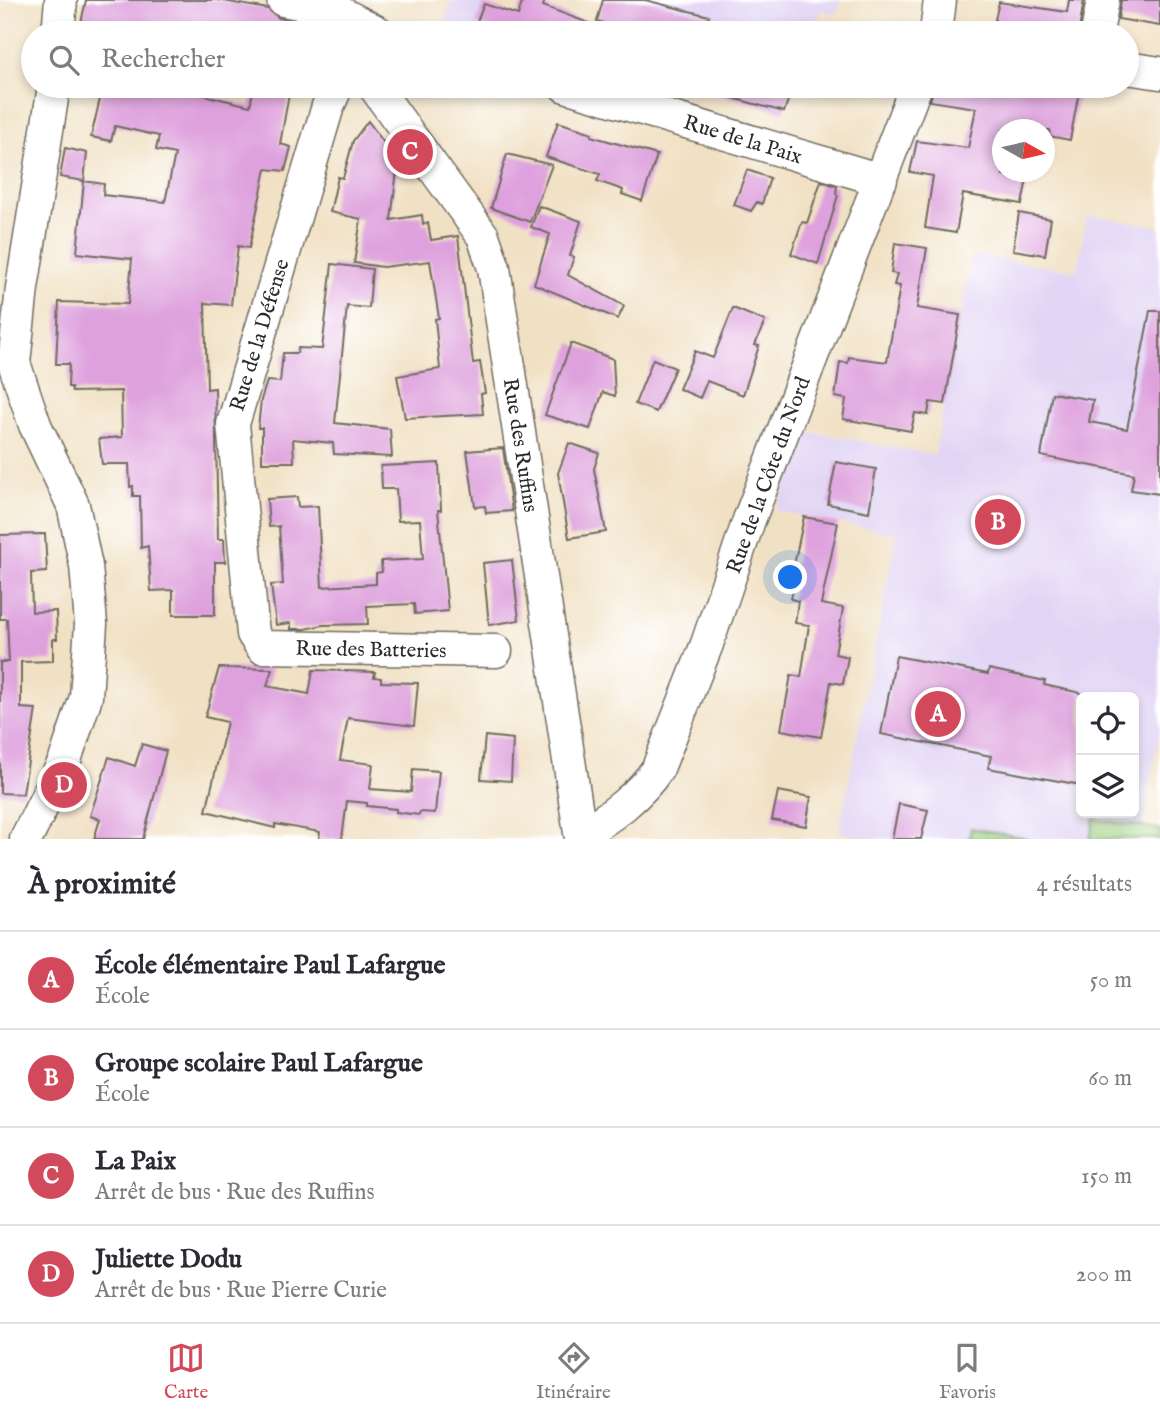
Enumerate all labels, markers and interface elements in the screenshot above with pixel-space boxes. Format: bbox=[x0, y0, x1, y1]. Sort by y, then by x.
search box bbox=[21, 21, 1139, 98]
icon: search bbox=[45, 41, 83, 79]
text: Rechercher bbox=[101, 43, 225, 76]
street label: Rue de la Paix bbox=[680, 110, 805, 171]
north arrow bbox=[992, 119, 1055, 182]
pin: C bbox=[387, 126, 433, 178]
street label: Rue de la Défense bbox=[224, 256, 297, 415]
street label: Rue de la Côte du Nord bbox=[721, 372, 818, 578]
street label: Rue des Ruffins bbox=[496, 376, 543, 514]
pin: B bbox=[975, 496, 1021, 548]
your location bbox=[773, 560, 807, 594]
street label: Rue des Batteries bbox=[295, 636, 447, 665]
pin: A bbox=[915, 688, 961, 740]
map controls bbox=[1076, 692, 1139, 818]
button: locate bbox=[1076, 692, 1139, 755]
button: layers bbox=[1076, 755, 1139, 818]
pin: D bbox=[41, 759, 87, 811]
text: À proximité bbox=[28, 866, 176, 904]
text: 4 résultats bbox=[1037, 870, 1132, 899]
text: École élémentaire Paul Lafargue bbox=[95, 949, 445, 982]
text: A bbox=[43, 966, 59, 995]
text: 50 m bbox=[1090, 966, 1132, 995]
text: École bbox=[95, 982, 150, 1011]
text: Groupe scolaire Paul Lafargue bbox=[95, 1047, 423, 1080]
text: B bbox=[43, 1064, 59, 1093]
text: 60 m bbox=[1088, 1064, 1132, 1093]
text: École bbox=[95, 1080, 150, 1109]
text: La Paix bbox=[95, 1145, 176, 1178]
text: C bbox=[43, 1162, 59, 1191]
text: 150 m bbox=[1081, 1162, 1132, 1191]
text: Arrêt de bus · Rue des Ruffins bbox=[95, 1178, 375, 1207]
text: Juliette Dodu bbox=[95, 1243, 242, 1276]
text: D bbox=[42, 1260, 60, 1289]
text: 200 m bbox=[1076, 1260, 1132, 1289]
text: Arrêt de bus · Rue Pierre Curie bbox=[95, 1276, 387, 1305]
tab: Carte bbox=[164, 1339, 208, 1405]
tab: Itinéraire bbox=[536, 1339, 611, 1405]
tab: Favoris bbox=[939, 1339, 996, 1405]

